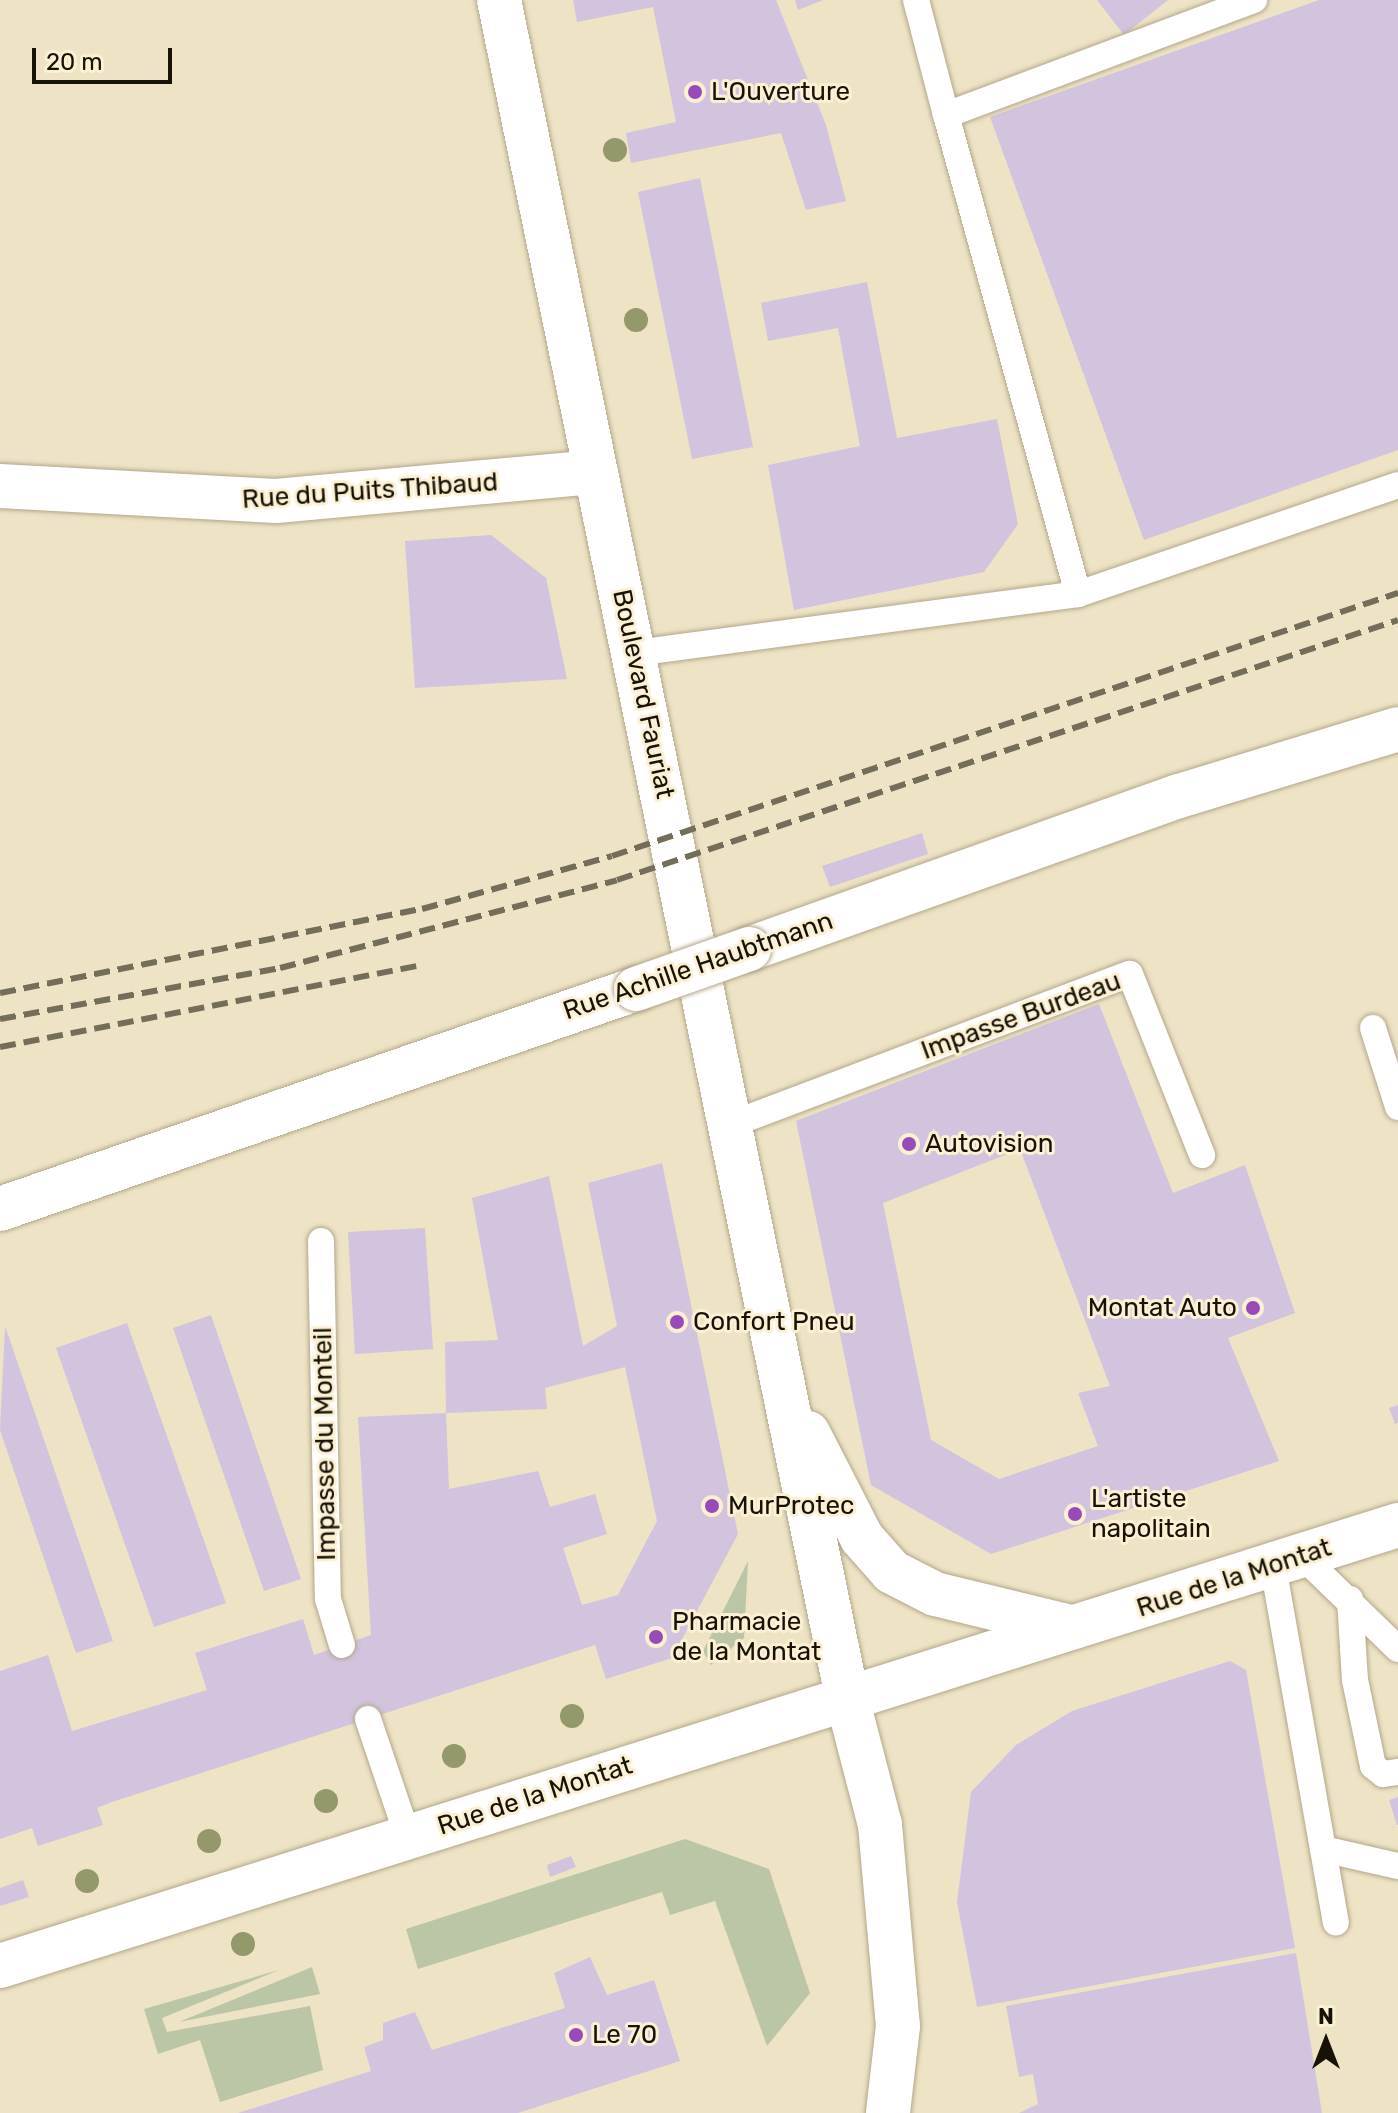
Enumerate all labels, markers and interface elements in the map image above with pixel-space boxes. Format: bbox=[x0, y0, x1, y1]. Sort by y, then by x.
scale bar bbox=[36, 32, 176, 82]
text: 20 m bbox=[46, 48, 103, 76]
place label: L'Ouverture bbox=[711, 76, 850, 108]
marker: L'Ouverture bbox=[686, 83, 704, 101]
street label: Rue du Puits Thibaud bbox=[241, 466, 499, 516]
street label: Boulevard Fauriat bbox=[606, 587, 680, 801]
street label: Rue Achille Haubtmann bbox=[559, 905, 837, 1027]
street label: Impasse Burdeau bbox=[917, 965, 1125, 1067]
place label: Autovision bbox=[925, 1128, 1053, 1160]
marker: Autovision bbox=[900, 1135, 918, 1153]
place label: Montat Auto bbox=[1087, 1292, 1237, 1324]
marker: Montat Auto bbox=[1244, 1299, 1262, 1317]
place label: Confort Pneu bbox=[693, 1306, 855, 1338]
marker: Confort Pneu bbox=[668, 1313, 686, 1331]
street label: Impasse du Monteil bbox=[307, 1327, 343, 1561]
place label: L'artiste napolitain bbox=[1091, 1483, 1211, 1544]
place label: MurProtec bbox=[728, 1490, 854, 1522]
marker: MurProtec bbox=[703, 1497, 721, 1515]
marker: L'artiste napolitain bbox=[1066, 1505, 1084, 1523]
street label: Rue de la Montat bbox=[1133, 1532, 1335, 1624]
place label: Pharmacie de la Montat bbox=[672, 1606, 821, 1668]
marker: Pharmacie de la Montat bbox=[647, 1628, 665, 1646]
street label: Rue de la Montat bbox=[434, 1750, 636, 1842]
north arrow bbox=[1286, 2001, 1366, 2081]
text: N bbox=[1318, 2003, 1334, 2030]
place label: Le 70 bbox=[592, 2019, 657, 2051]
marker: Le 70 bbox=[567, 2026, 585, 2044]

